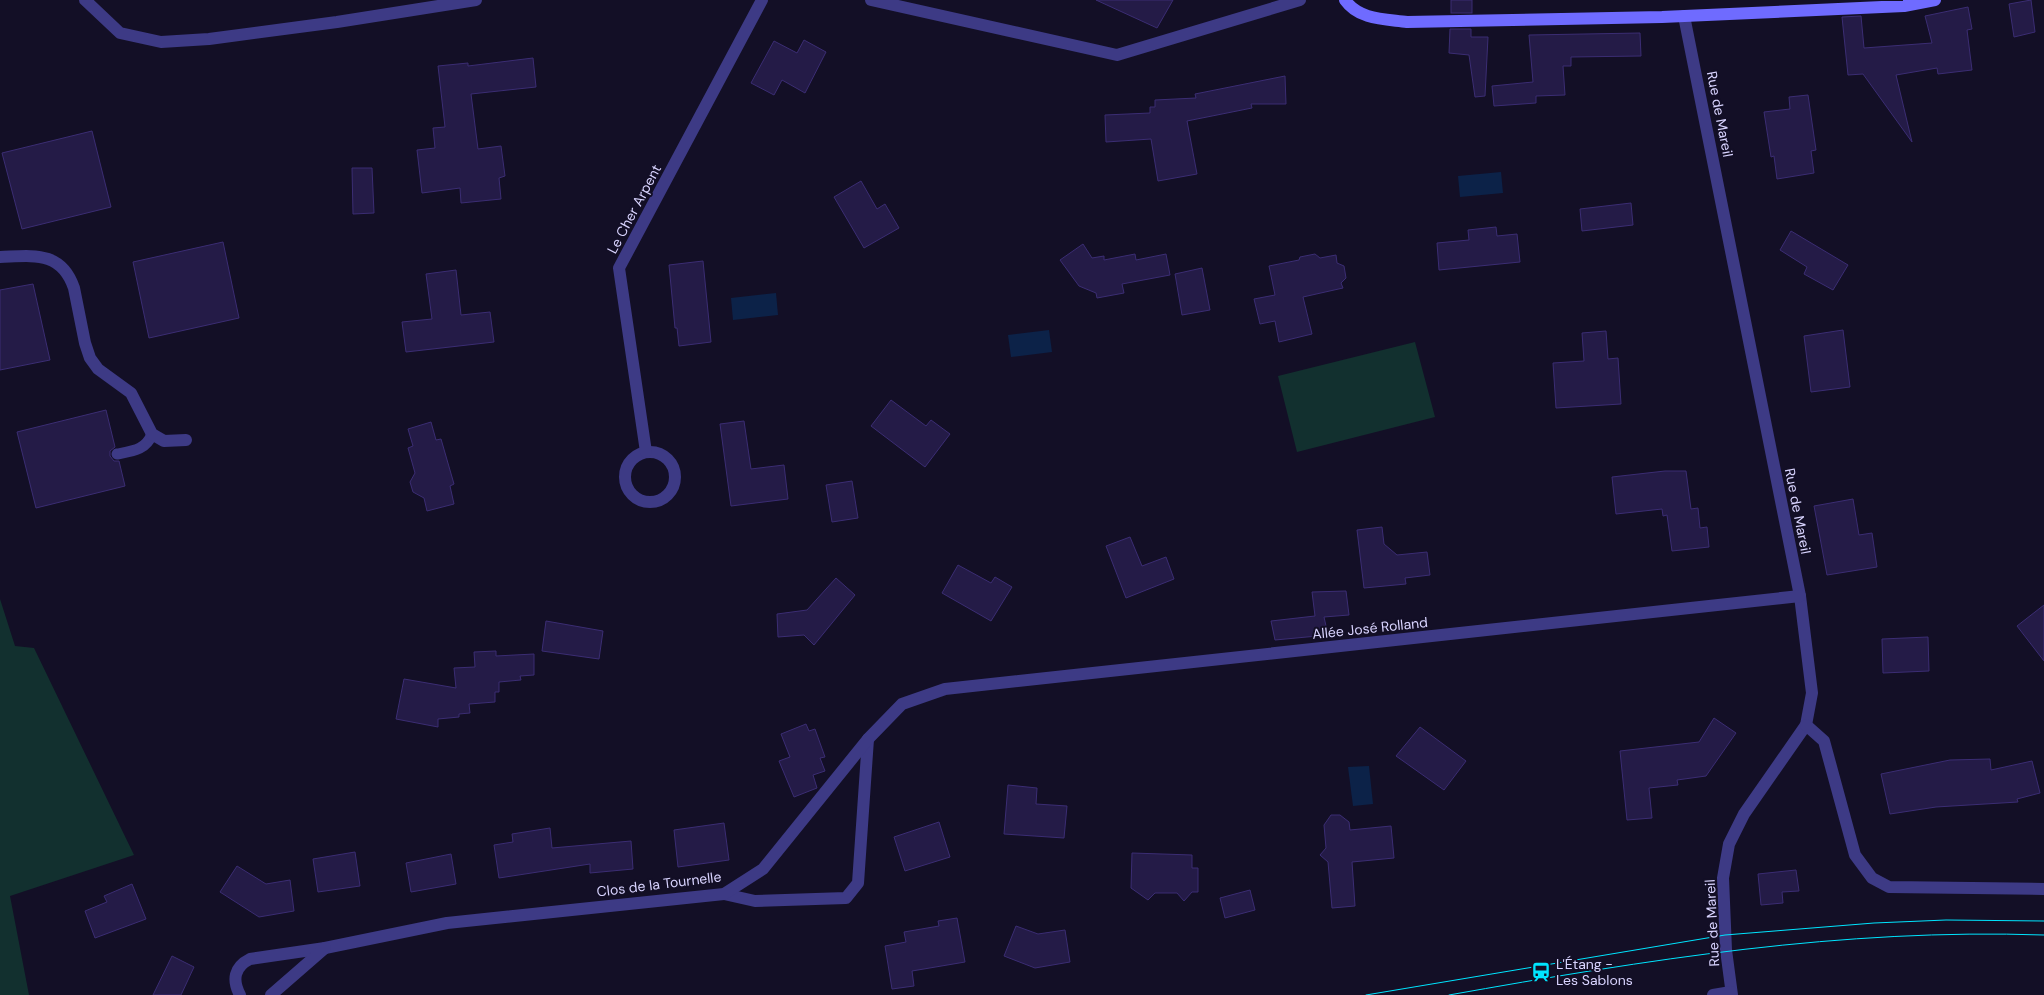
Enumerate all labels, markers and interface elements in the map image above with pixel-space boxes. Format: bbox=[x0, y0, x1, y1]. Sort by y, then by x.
street label: Rue de Mareil bbox=[1703, 69, 1737, 159]
street label: Le Cher Arpent bbox=[603, 161, 665, 257]
street label: Rue de Mareil bbox=[1781, 466, 1815, 556]
street label: Allée José Rolland bbox=[1311, 613, 1429, 643]
street label: Clos de la Tournelle bbox=[596, 867, 722, 901]
street label: Rue de Mareil bbox=[1701, 879, 1723, 967]
place label: L'Étang - Les Sablons bbox=[1556, 955, 1633, 989]
station icon: L'Étang - Les Sablons bbox=[1530, 961, 1552, 983]

